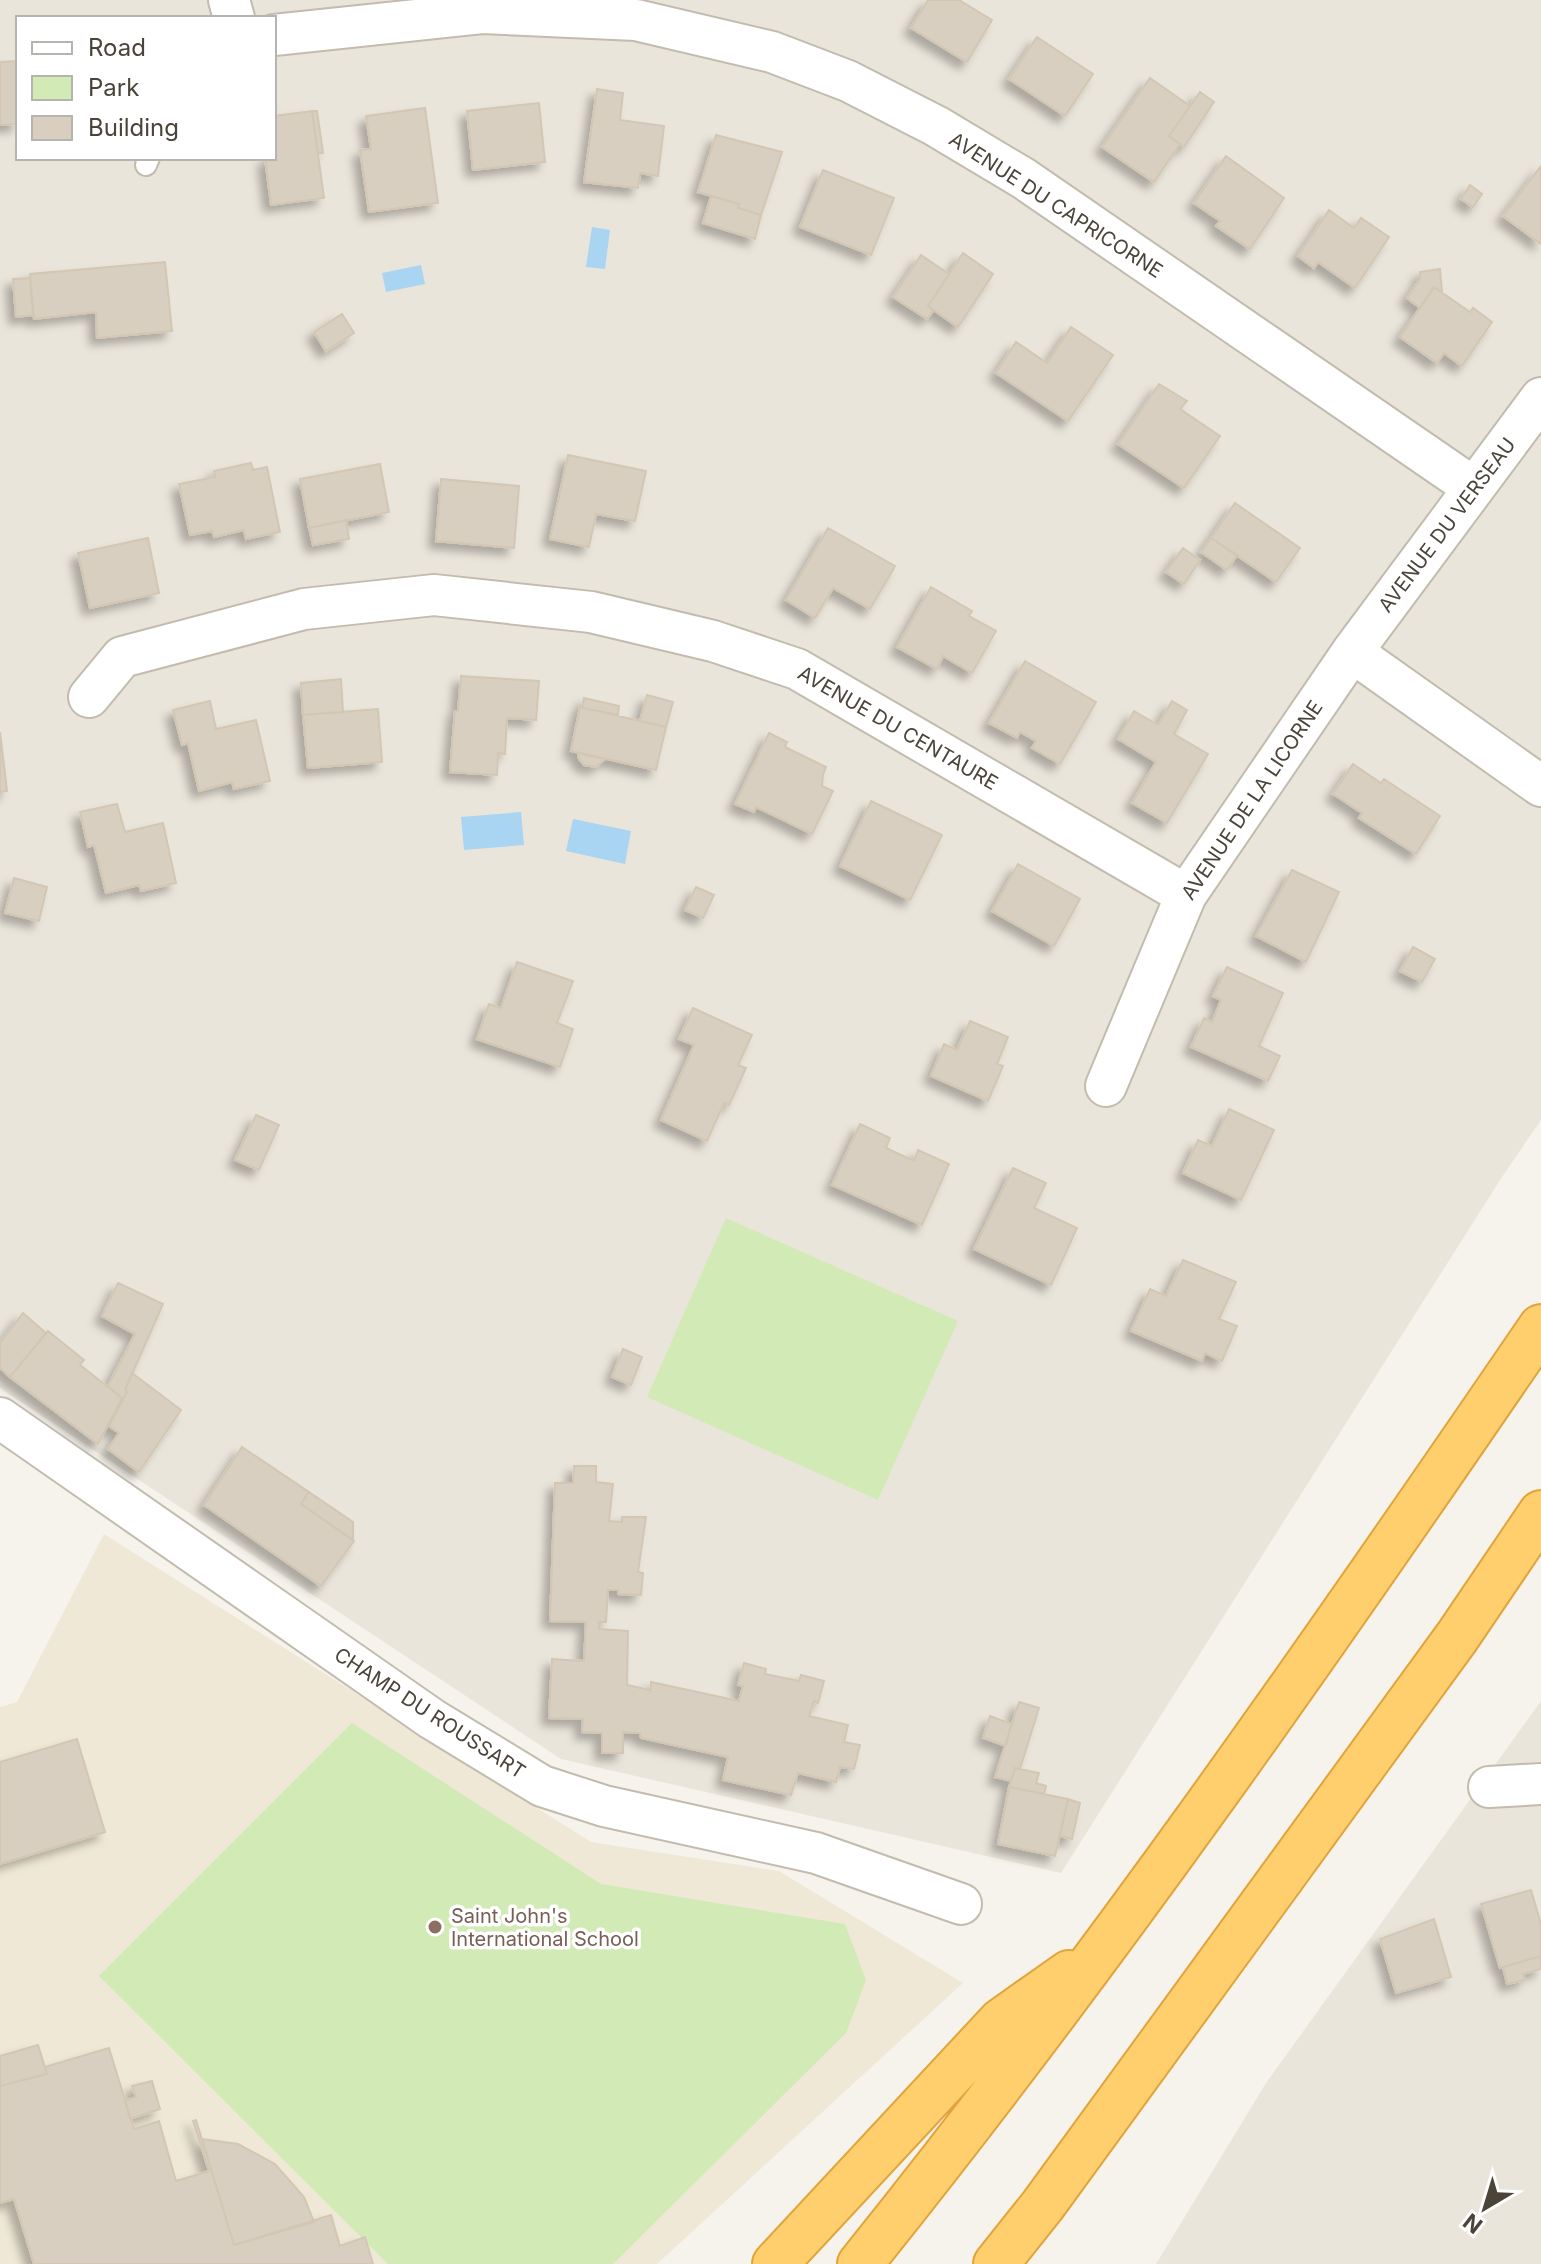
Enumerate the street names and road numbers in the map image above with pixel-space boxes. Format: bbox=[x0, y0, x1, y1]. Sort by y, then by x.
street label: AVENUE DU CAPRICORNE bbox=[945, 127, 1167, 283]
street label: AVENUE DU VERSEAU bbox=[1373, 433, 1521, 617]
street label: AVENUE DU CENTAURE bbox=[794, 661, 1002, 795]
street label: AVENUE DE LA LICORNE bbox=[1176, 696, 1328, 904]
street label: CHAMP DU ROUSSART bbox=[330, 1642, 530, 1784]

